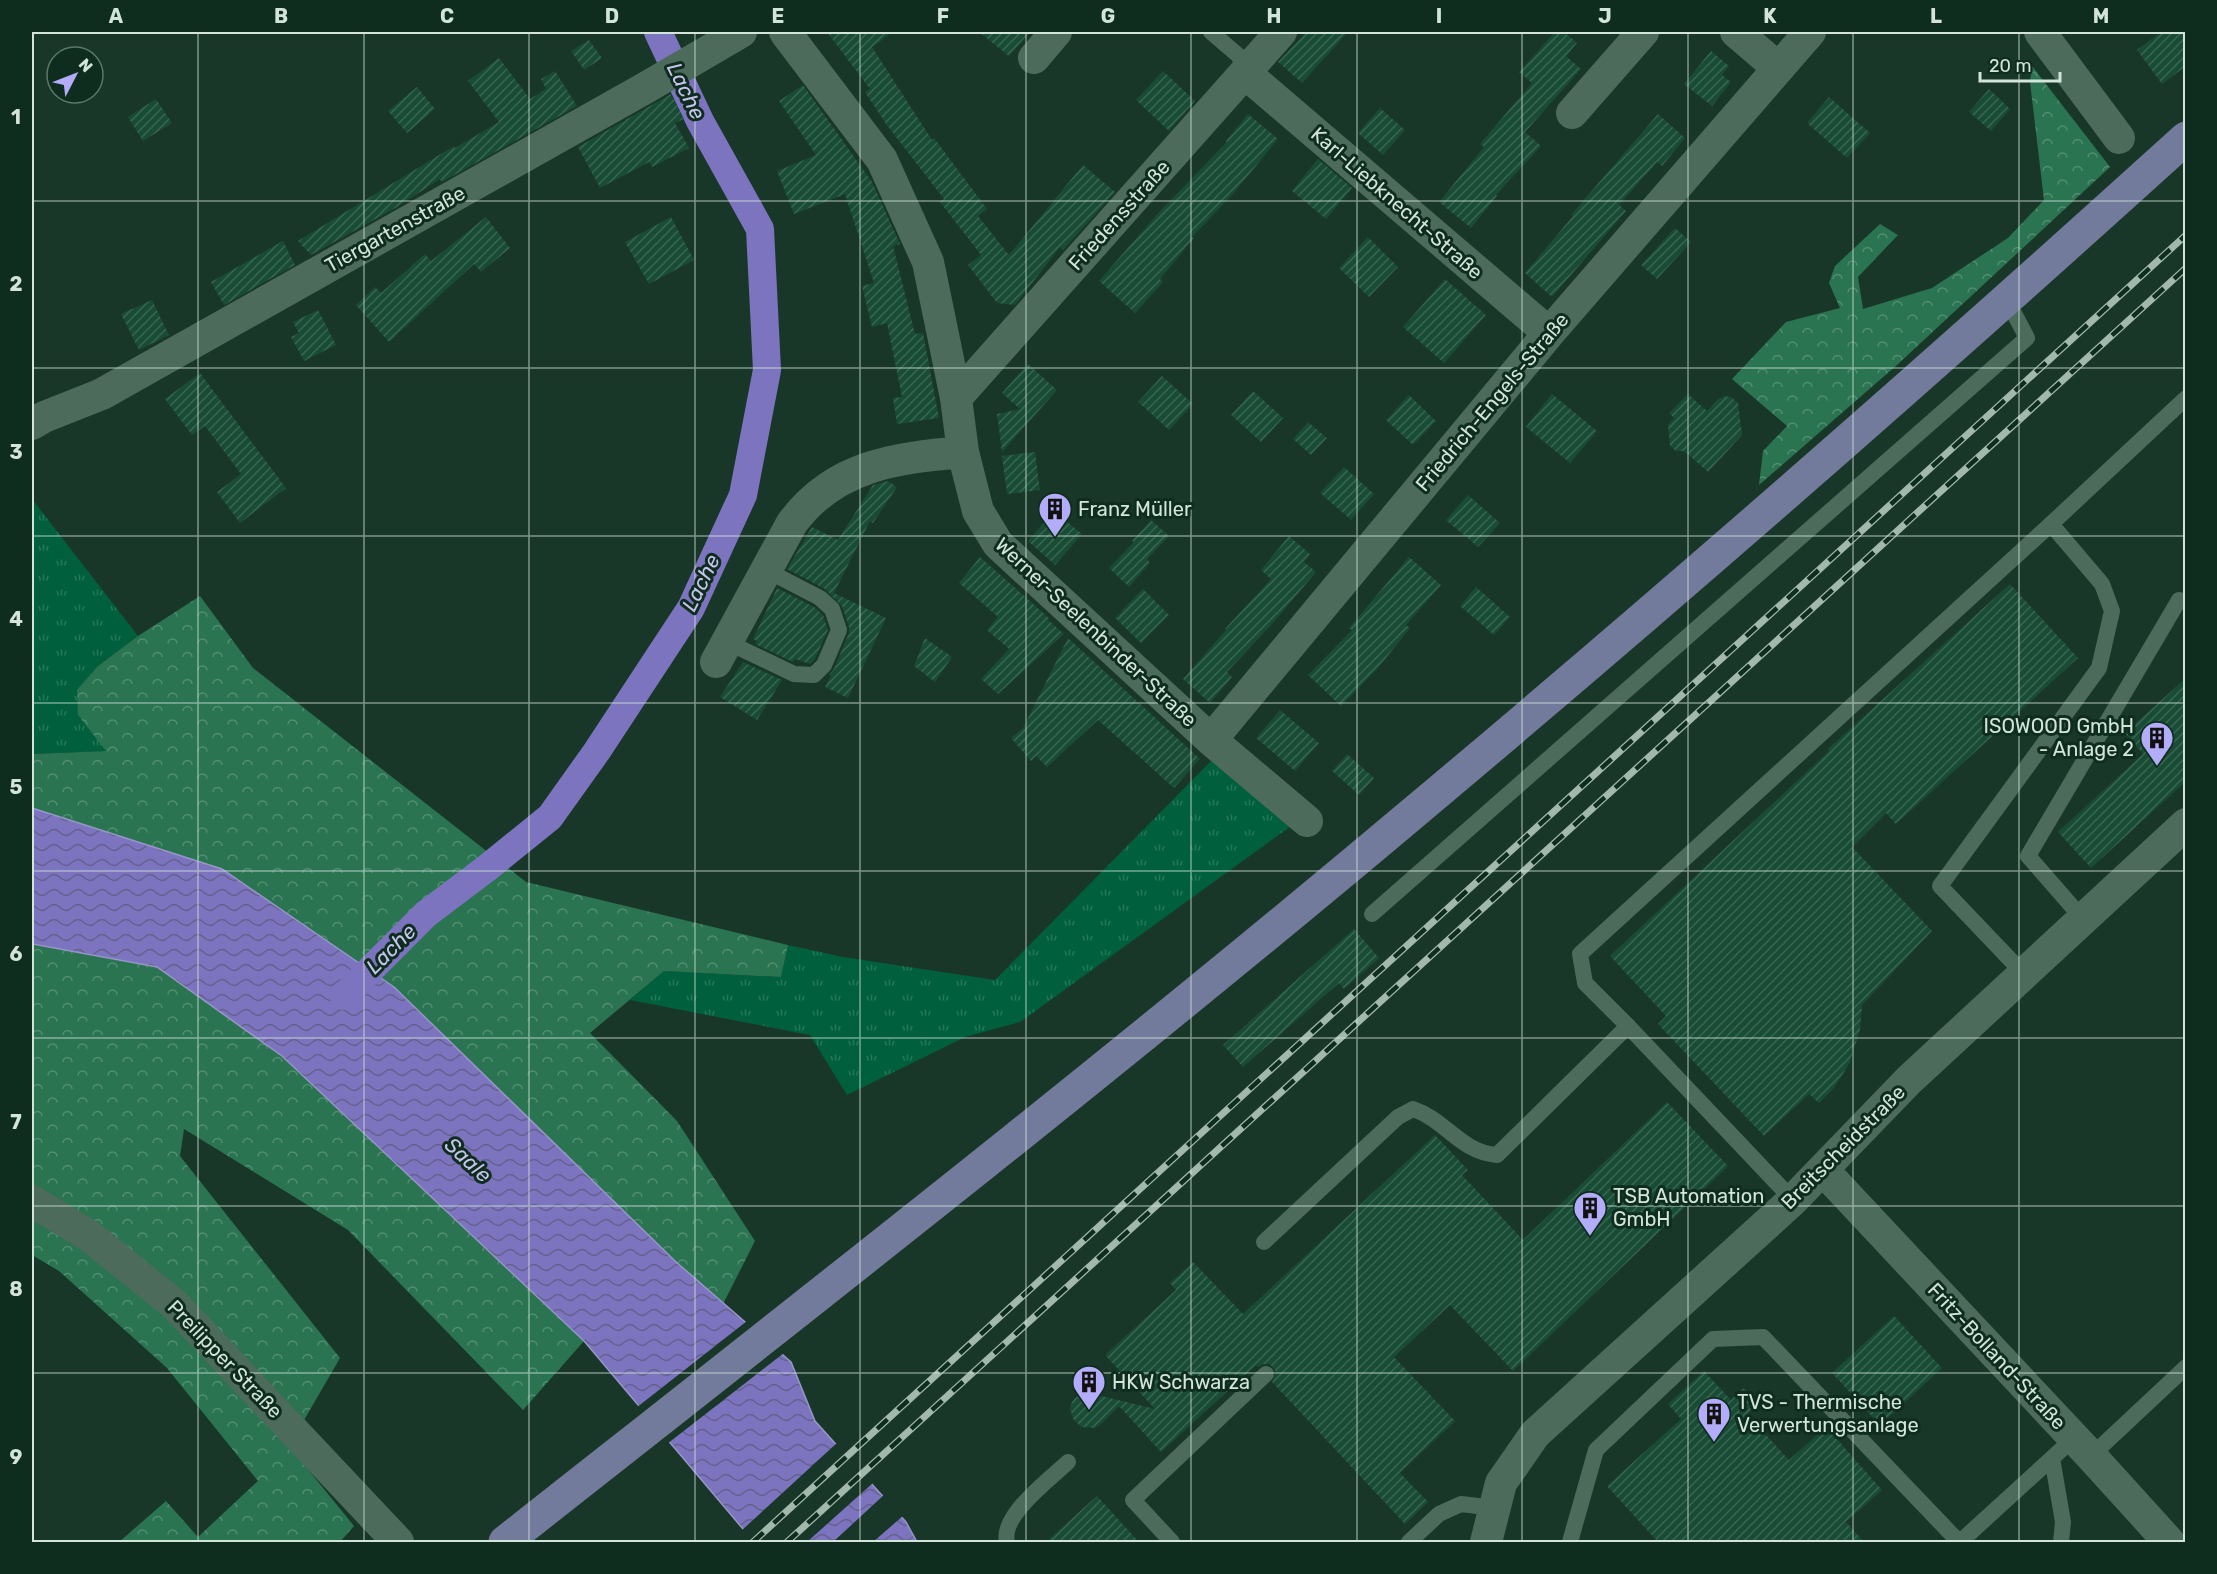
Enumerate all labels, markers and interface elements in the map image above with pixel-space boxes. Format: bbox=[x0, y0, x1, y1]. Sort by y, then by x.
text: A bbox=[109, 4, 124, 28]
text: B bbox=[274, 4, 288, 28]
text: C bbox=[440, 4, 454, 28]
text: D bbox=[605, 4, 619, 28]
text: E bbox=[772, 4, 784, 28]
text: F bbox=[937, 4, 949, 28]
text: G bbox=[1101, 4, 1115, 28]
text: H bbox=[1267, 4, 1281, 28]
text: I bbox=[1436, 4, 1442, 28]
text: J bbox=[1598, 4, 1612, 28]
text: K bbox=[1763, 4, 1777, 28]
text: L bbox=[1930, 4, 1942, 28]
text: M bbox=[2093, 4, 2109, 28]
north arrow bbox=[45, 45, 105, 105]
scale bar bbox=[1980, 45, 2060, 83]
text: N bbox=[75, 55, 97, 76]
text: 20 m bbox=[1989, 55, 2031, 77]
water label: Lache bbox=[662, 58, 711, 124]
text: 1 bbox=[11, 105, 21, 129]
street label: Karl-Liebknecht-Straße bbox=[1306, 122, 1488, 284]
street label: Friedensstraße bbox=[1063, 155, 1175, 275]
street label: Tiergartenstraße bbox=[321, 181, 469, 277]
text: 2 bbox=[10, 272, 23, 296]
street label: Friedrich-Engels-Straße bbox=[1410, 308, 1574, 496]
text: 3 bbox=[9, 440, 23, 464]
building icon: Franz Müller bbox=[1037, 491, 1073, 538]
place label: Franz Müller bbox=[1078, 497, 1192, 521]
street label: Werner-Seelenbinder-Straße bbox=[990, 532, 1202, 732]
water label: Lache bbox=[676, 550, 725, 615]
text: 4 bbox=[9, 607, 23, 631]
place label: ISOWOOD GmbH - Anlage 2 bbox=[1984, 714, 2134, 761]
building icon: ISOWOOD GmbH - Anlage 2 bbox=[2139, 720, 2175, 767]
text: 5 bbox=[10, 775, 23, 799]
water label: Lache bbox=[361, 918, 421, 979]
text: 6 bbox=[9, 942, 23, 966]
street label: Breitscheidstraße bbox=[1776, 1080, 1910, 1214]
text: 7 bbox=[10, 1110, 22, 1134]
water label: Saale bbox=[440, 1132, 497, 1188]
place label: TSB Automation GmbH bbox=[1613, 1184, 1764, 1231]
building icon: TSB Automation GmbH bbox=[1572, 1190, 1608, 1237]
text: 8 bbox=[9, 1277, 23, 1301]
street label: Fritz-Bolland-Straße bbox=[1923, 1278, 2071, 1434]
street label: Preilipper Straße bbox=[163, 1295, 287, 1423]
building icon: HKW Schwarza bbox=[1071, 1364, 1107, 1411]
place label: HKW Schwarza bbox=[1112, 1370, 1250, 1394]
place label: TVS - Thermische Verwertungsanlage bbox=[1737, 1390, 1919, 1437]
building icon: TVS - Thermische Verwertungsanlage bbox=[1696, 1396, 1732, 1443]
text: 9 bbox=[10, 1445, 23, 1469]

